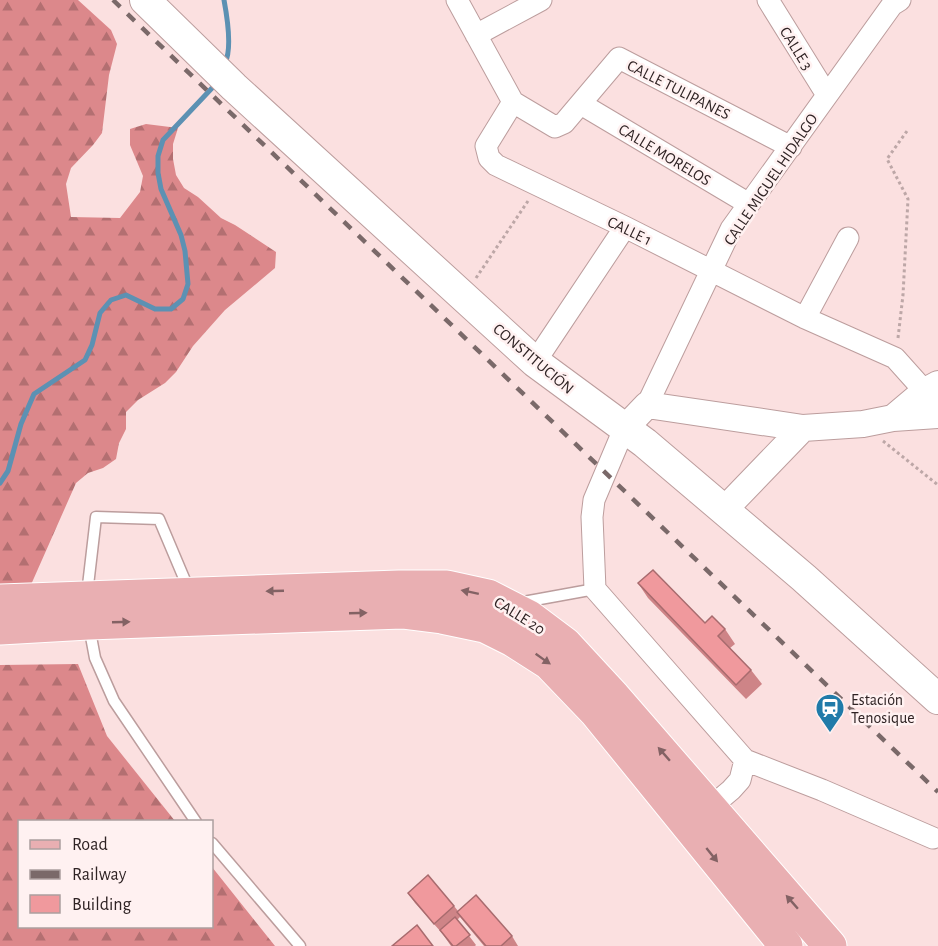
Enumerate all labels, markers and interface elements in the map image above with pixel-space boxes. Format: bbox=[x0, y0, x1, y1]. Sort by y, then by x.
street label: CALLE 3 bbox=[777, 24, 816, 73]
street label: CALLE TULIPANES bbox=[625, 57, 733, 123]
street label: CALLE MIGUEL HIDALGO bbox=[721, 111, 821, 248]
street label: CALLE MORELOS bbox=[616, 121, 713, 189]
street label: CALLE 1 bbox=[605, 213, 654, 248]
street label: CONSTITUCIÓN bbox=[490, 319, 578, 397]
one-way arrow bbox=[266, 586, 285, 595]
one-way arrow bbox=[461, 586, 479, 596]
street label: CALLE 20 bbox=[491, 594, 548, 638]
one-way arrow bbox=[349, 609, 368, 618]
one-way arrow bbox=[112, 617, 131, 626]
one-way arrow bbox=[534, 653, 550, 665]
station icon: Estación Tenosique bbox=[814, 692, 846, 734]
place label: Estación Tenosique bbox=[851, 692, 915, 726]
one-way arrow bbox=[658, 747, 671, 762]
legend bbox=[18, 820, 213, 928]
text: Road bbox=[72, 836, 108, 854]
one-way arrow bbox=[706, 847, 719, 863]
text: Railway bbox=[72, 866, 127, 884]
one-way arrow bbox=[786, 895, 799, 910]
text: Building bbox=[72, 896, 132, 914]

